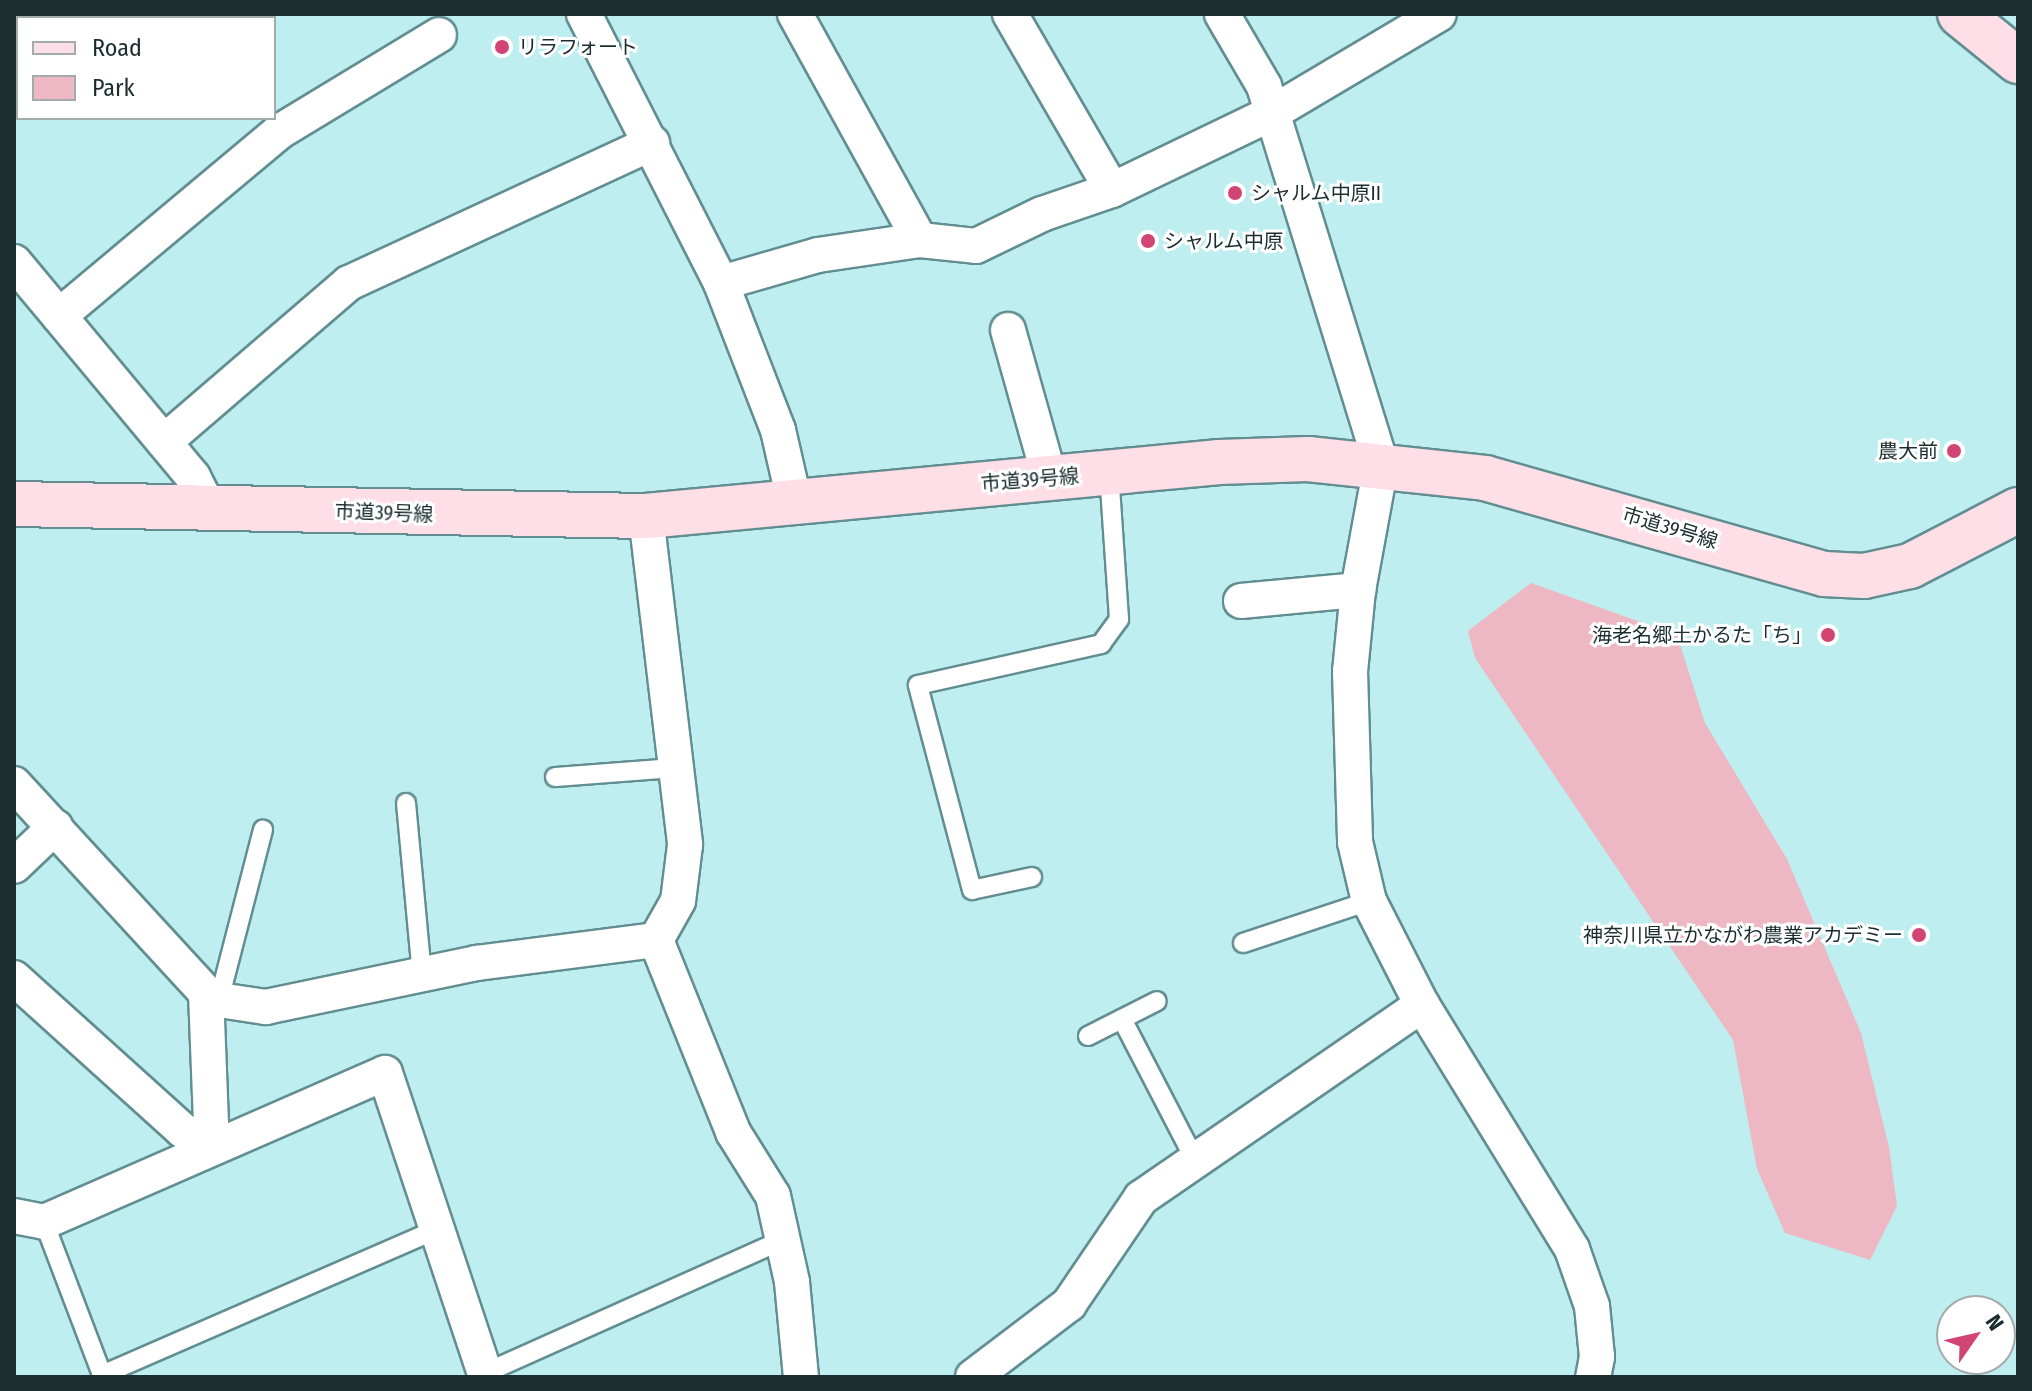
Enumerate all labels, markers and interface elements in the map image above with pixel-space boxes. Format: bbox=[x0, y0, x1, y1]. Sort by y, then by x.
legend bbox=[16, 16, 276, 120]
text: Road bbox=[92, 34, 142, 62]
place label: リラフォート bbox=[518, 35, 638, 59]
marker: リラフォート bbox=[493, 38, 511, 56]
text: Park bbox=[92, 74, 135, 102]
place label: シャルム中原II bbox=[1251, 181, 1381, 205]
marker: シャルム中原II bbox=[1226, 184, 1244, 202]
place label: シャルム中原 bbox=[1164, 229, 1284, 253]
marker: シャルム中原 bbox=[1139, 232, 1157, 250]
place label: 農大前 bbox=[1878, 439, 1938, 463]
marker: 農大前 bbox=[1945, 442, 1963, 460]
street label: 市道39号線 bbox=[980, 464, 1080, 496]
street label: 市道39号線 bbox=[334, 499, 434, 527]
street label: 市道39号線 bbox=[1619, 502, 1721, 554]
place label: 海老名郷土かるた「ち」 bbox=[1592, 623, 1812, 647]
marker: 海老名郷土かるた「ち」 bbox=[1819, 626, 1837, 644]
place label: 神奈川県立かながわ農業アカデミー bbox=[1583, 923, 1903, 947]
marker: 神奈川県立かながわ農業アカデミー bbox=[1910, 926, 1928, 944]
north arrow bbox=[1936, 1295, 2016, 1375]
text: N bbox=[1980, 1309, 2010, 1335]

